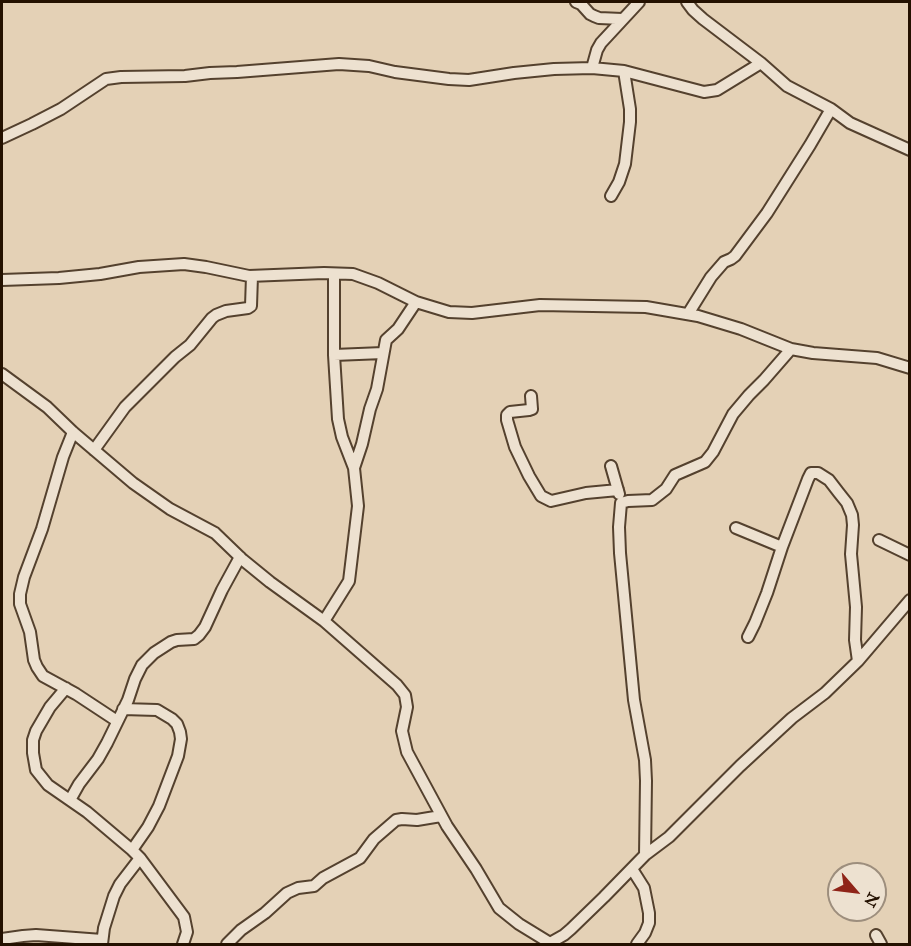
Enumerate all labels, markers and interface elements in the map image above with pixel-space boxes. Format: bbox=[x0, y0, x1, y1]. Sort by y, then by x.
north arrow bbox=[827, 862, 887, 922]
text: N bbox=[860, 889, 883, 910]

